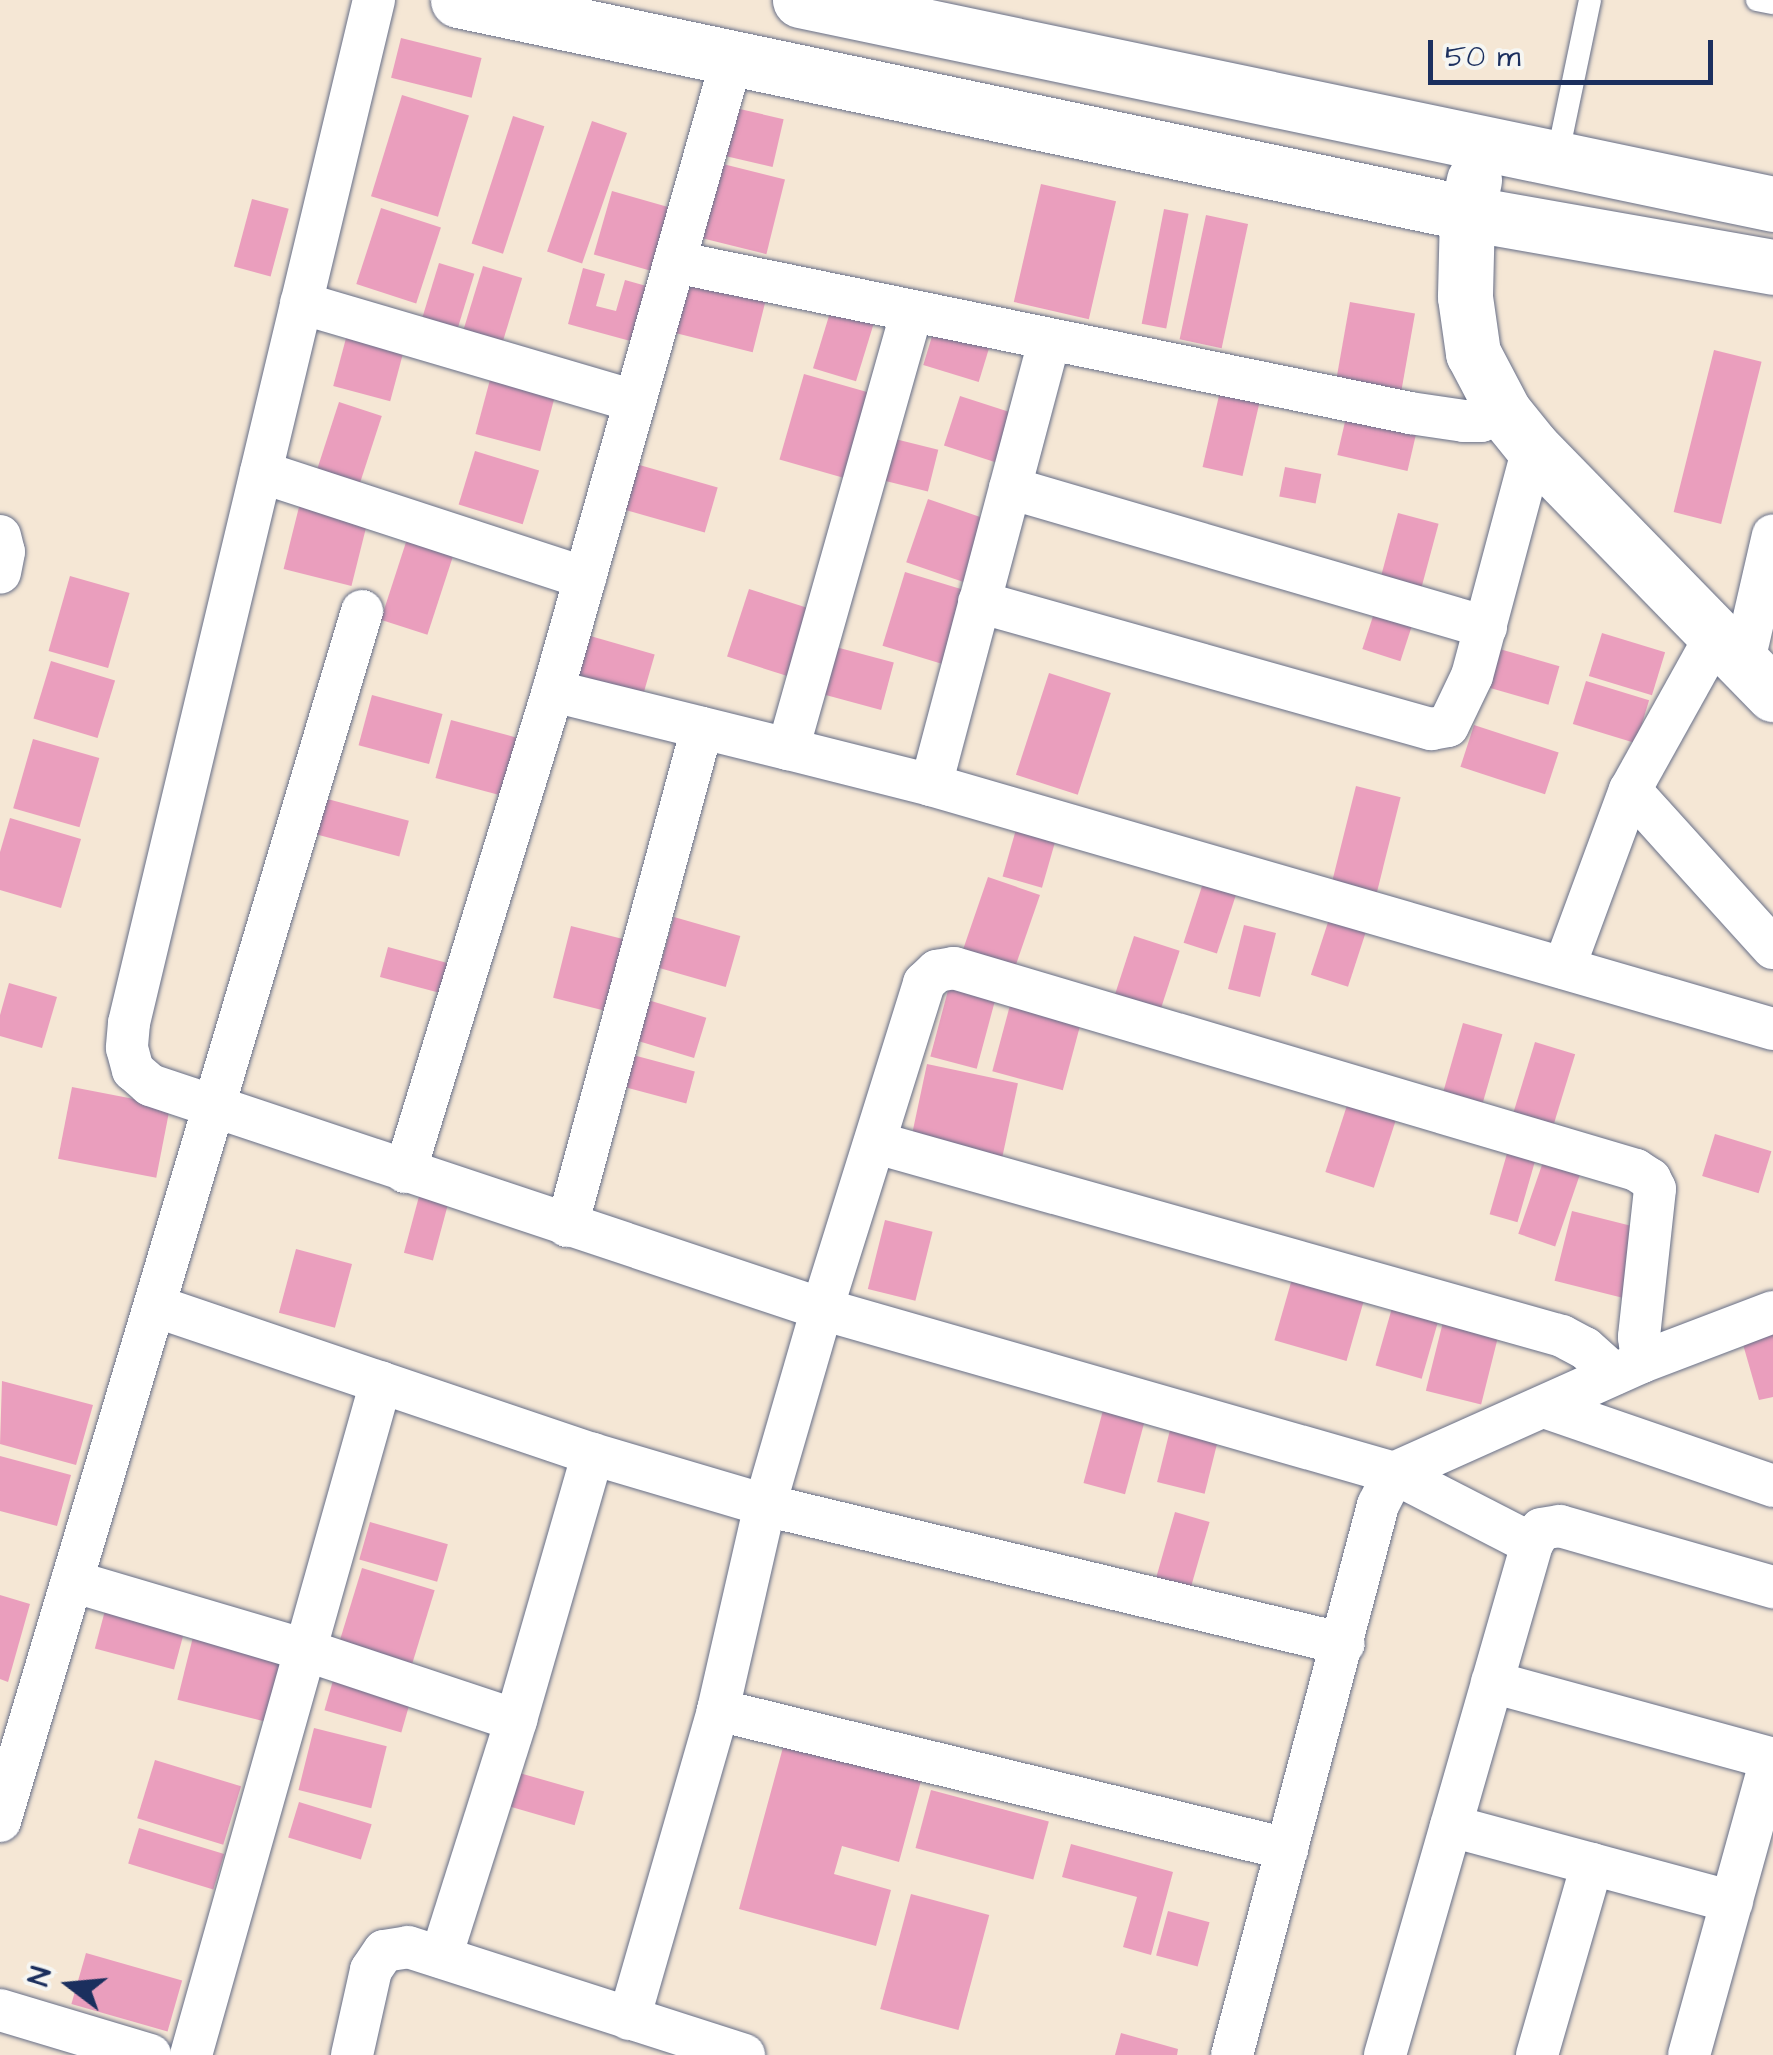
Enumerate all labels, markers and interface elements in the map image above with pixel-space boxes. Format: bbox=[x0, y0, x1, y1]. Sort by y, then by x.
scale bar bbox=[1433, 20, 1718, 82]
text: 50 m bbox=[1445, 36, 1521, 78]
north arrow bbox=[20, 1935, 120, 2035]
text: N bbox=[20, 1963, 62, 1990]

